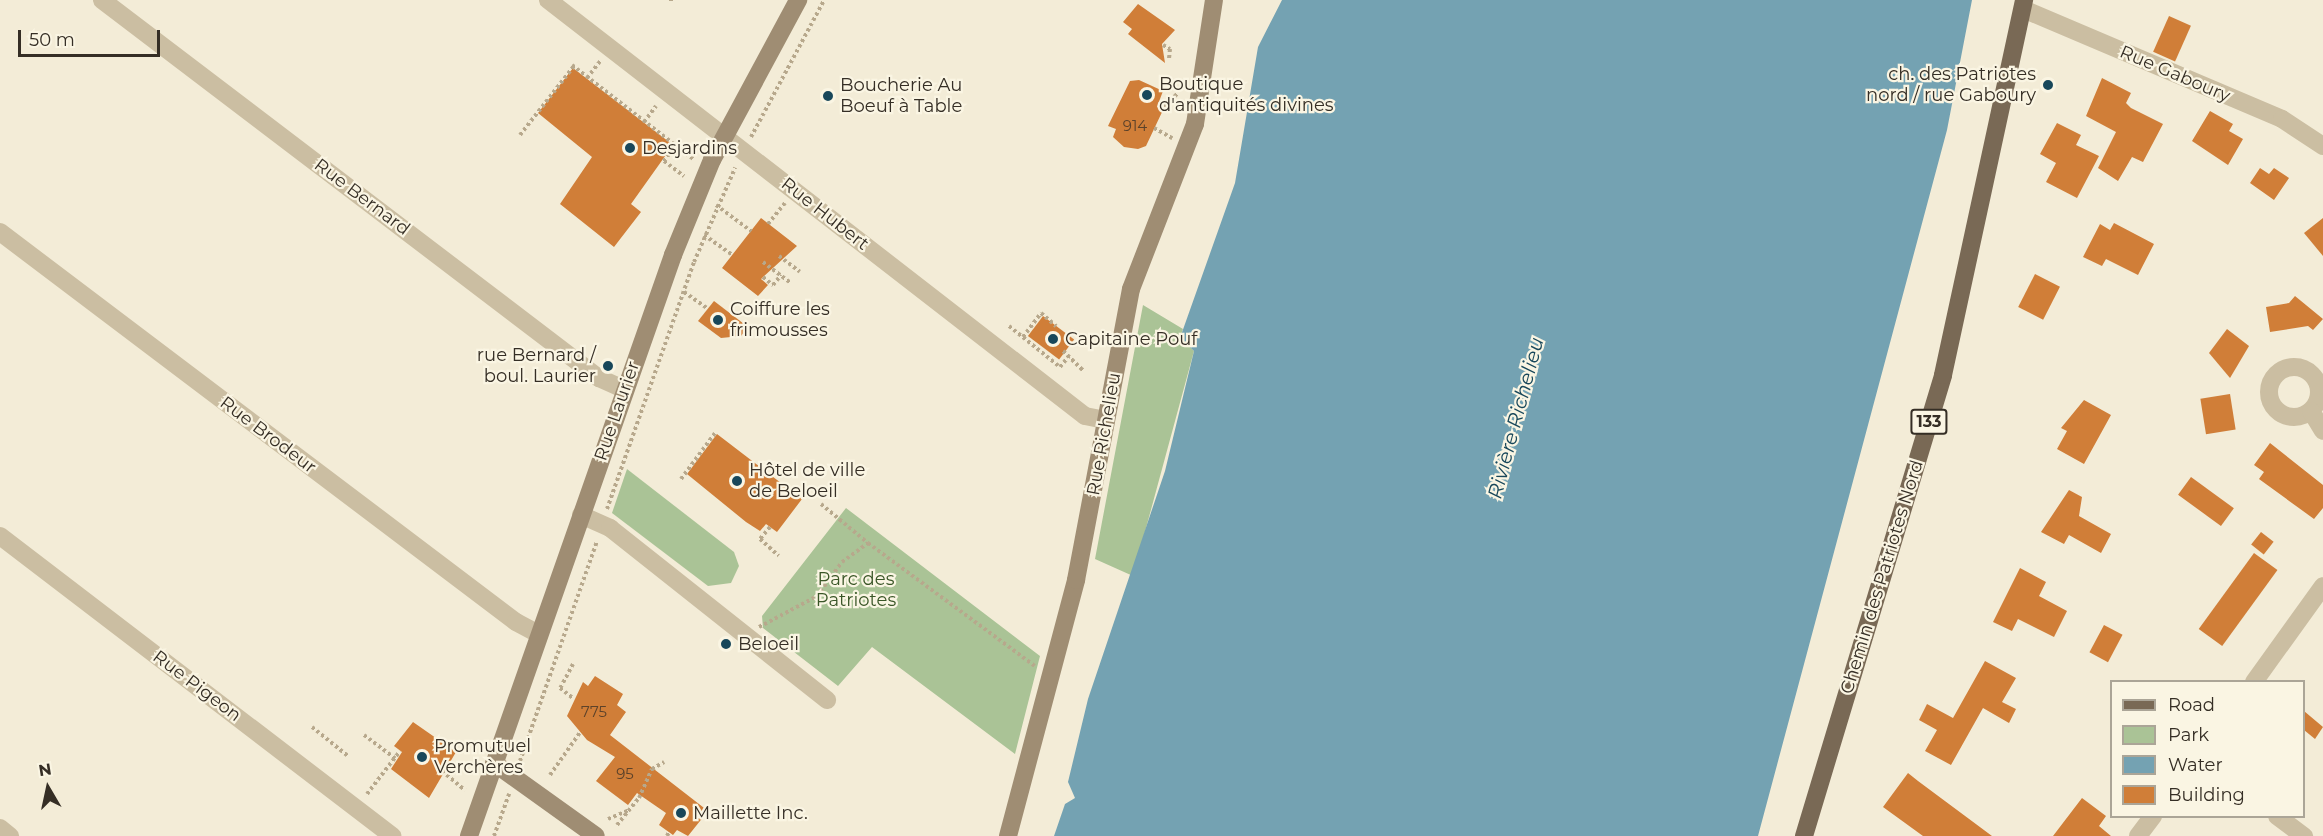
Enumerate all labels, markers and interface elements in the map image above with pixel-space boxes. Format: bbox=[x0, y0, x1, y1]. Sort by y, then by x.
scale bar bbox=[21, 18, 164, 56]
text: 50 m bbox=[29, 29, 75, 51]
street label: Rue Gaboury bbox=[2117, 41, 2233, 107]
place label: ch. des Patriotes nord / rue Gaboury bbox=[1866, 64, 2036, 106]
place label: Boutique d'antiquités divines bbox=[1159, 74, 1334, 116]
place label: Boucherie Au Boeuf à Table bbox=[840, 75, 962, 118]
marker: ch. des Patriotes nord / rue Gaboury bbox=[2041, 78, 2055, 92]
marker: Boutique d'antiquités divines bbox=[1140, 88, 1154, 102]
marker: Boucherie Au Boeuf à Table bbox=[821, 89, 835, 103]
house number: 914 bbox=[1123, 117, 1147, 135]
place label: Desjardins bbox=[642, 137, 737, 159]
marker: Desjardins bbox=[623, 141, 637, 155]
street label: Rue Bernard bbox=[310, 154, 414, 240]
street label: Rue Hubert bbox=[777, 173, 873, 255]
place label: Coiffure les frimousses bbox=[730, 299, 830, 342]
marker: Coiffure les frimousses bbox=[711, 313, 725, 327]
place label: Capitaine Pouf bbox=[1065, 328, 1197, 350]
marker: Capitaine Pouf bbox=[1046, 332, 1060, 346]
water label: Rivière Richelieu bbox=[1483, 335, 1549, 501]
place label: rue Bernard / boul. Laurier bbox=[477, 345, 596, 388]
street label: Rue Laurier bbox=[590, 358, 644, 464]
marker: rue Bernard / boul. Laurier bbox=[601, 359, 615, 373]
street label: Rue Richelieu bbox=[1083, 371, 1125, 497]
street label: Rue Brodeur bbox=[216, 392, 320, 478]
road number: 133 bbox=[1910, 409, 1948, 435]
street label: Chemin des Patriotes Nord bbox=[1836, 457, 1928, 697]
place label: Hôtel de ville de Beloeil bbox=[749, 460, 865, 502]
marker: Hôtel de ville de Beloeil bbox=[730, 474, 744, 488]
park label: Parc des Patriotes bbox=[816, 569, 896, 612]
place label: Beloeil bbox=[738, 633, 799, 655]
marker: Beloeil bbox=[719, 637, 733, 651]
street label: Rue Pigeon bbox=[149, 646, 245, 726]
legend bbox=[2110, 680, 2305, 818]
text: Road bbox=[2168, 694, 2215, 716]
house number: 775 bbox=[581, 703, 607, 721]
text: Park bbox=[2168, 724, 2209, 746]
place label: Promutuel Verchères bbox=[434, 736, 531, 778]
marker: Promutuel Verchères bbox=[415, 750, 429, 764]
text: Water bbox=[2168, 754, 2223, 776]
north arrow bbox=[18, 758, 78, 818]
text: N bbox=[37, 759, 53, 780]
house number: 95 bbox=[616, 765, 634, 783]
text: Building bbox=[2168, 784, 2245, 806]
place label: Maillette Inc. bbox=[693, 802, 808, 824]
marker: Maillette Inc. bbox=[674, 806, 688, 820]

